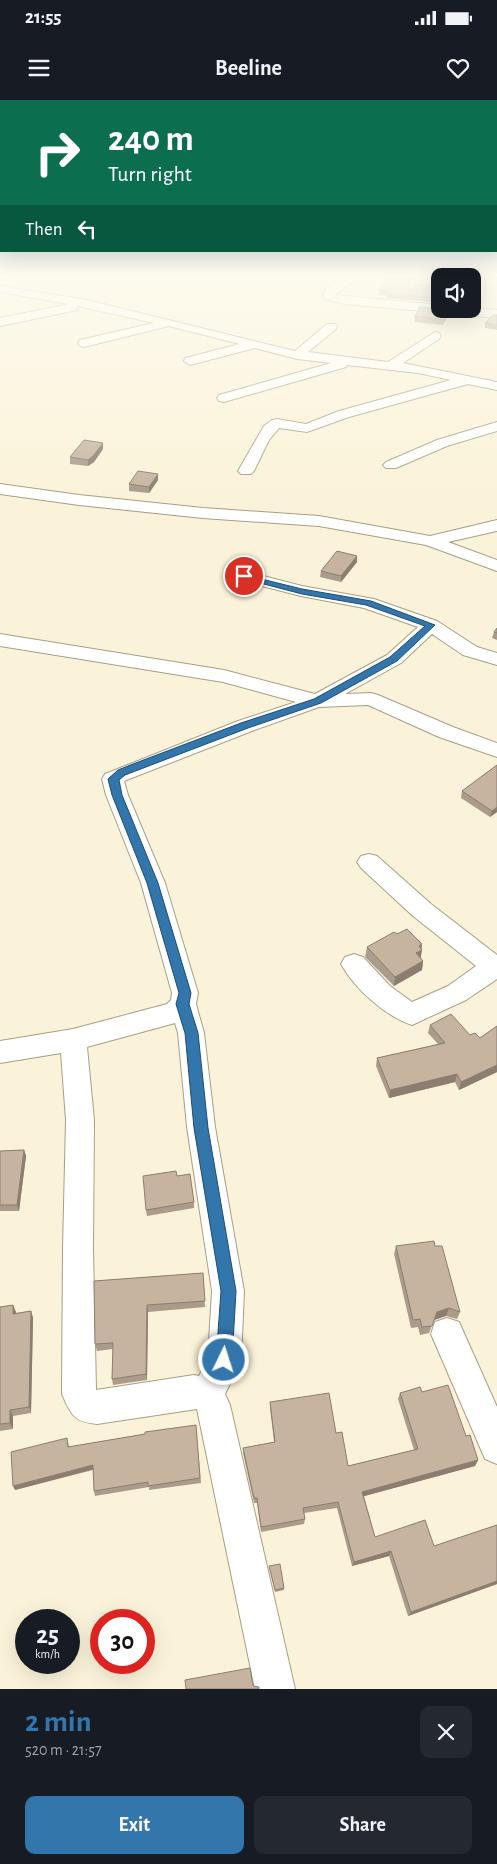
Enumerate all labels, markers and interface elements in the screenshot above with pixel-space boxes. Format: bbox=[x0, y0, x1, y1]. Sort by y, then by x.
text: 21:55 bbox=[25, 8, 62, 27]
icon: menu bbox=[25, 54, 53, 82]
icon: heart bbox=[444, 54, 472, 82]
text: Beeline bbox=[215, 57, 282, 79]
icon: right bbox=[25, 120, 90, 185]
text: 240 m bbox=[108, 122, 194, 157]
text: Turn right bbox=[108, 163, 192, 185]
icon: left bbox=[73, 215, 101, 243]
text: Then bbox=[25, 220, 63, 239]
map controls bbox=[431, 268, 481, 318]
button: sound bbox=[431, 268, 481, 318]
pin bbox=[223, 555, 265, 597]
icon: arrive bbox=[230, 562, 258, 590]
position arrow bbox=[197, 1333, 249, 1385]
speed limit sign: 30 bbox=[90, 1609, 155, 1674]
text: 25 bbox=[36, 1623, 59, 1648]
text: km/h bbox=[35, 1648, 60, 1660]
button: close bbox=[420, 1706, 472, 1758]
text: 2 min bbox=[25, 1707, 92, 1737]
text: 520 m · 21:57 bbox=[25, 1742, 102, 1758]
button: Exit bbox=[25, 1796, 244, 1854]
button: Share bbox=[254, 1796, 472, 1854]

